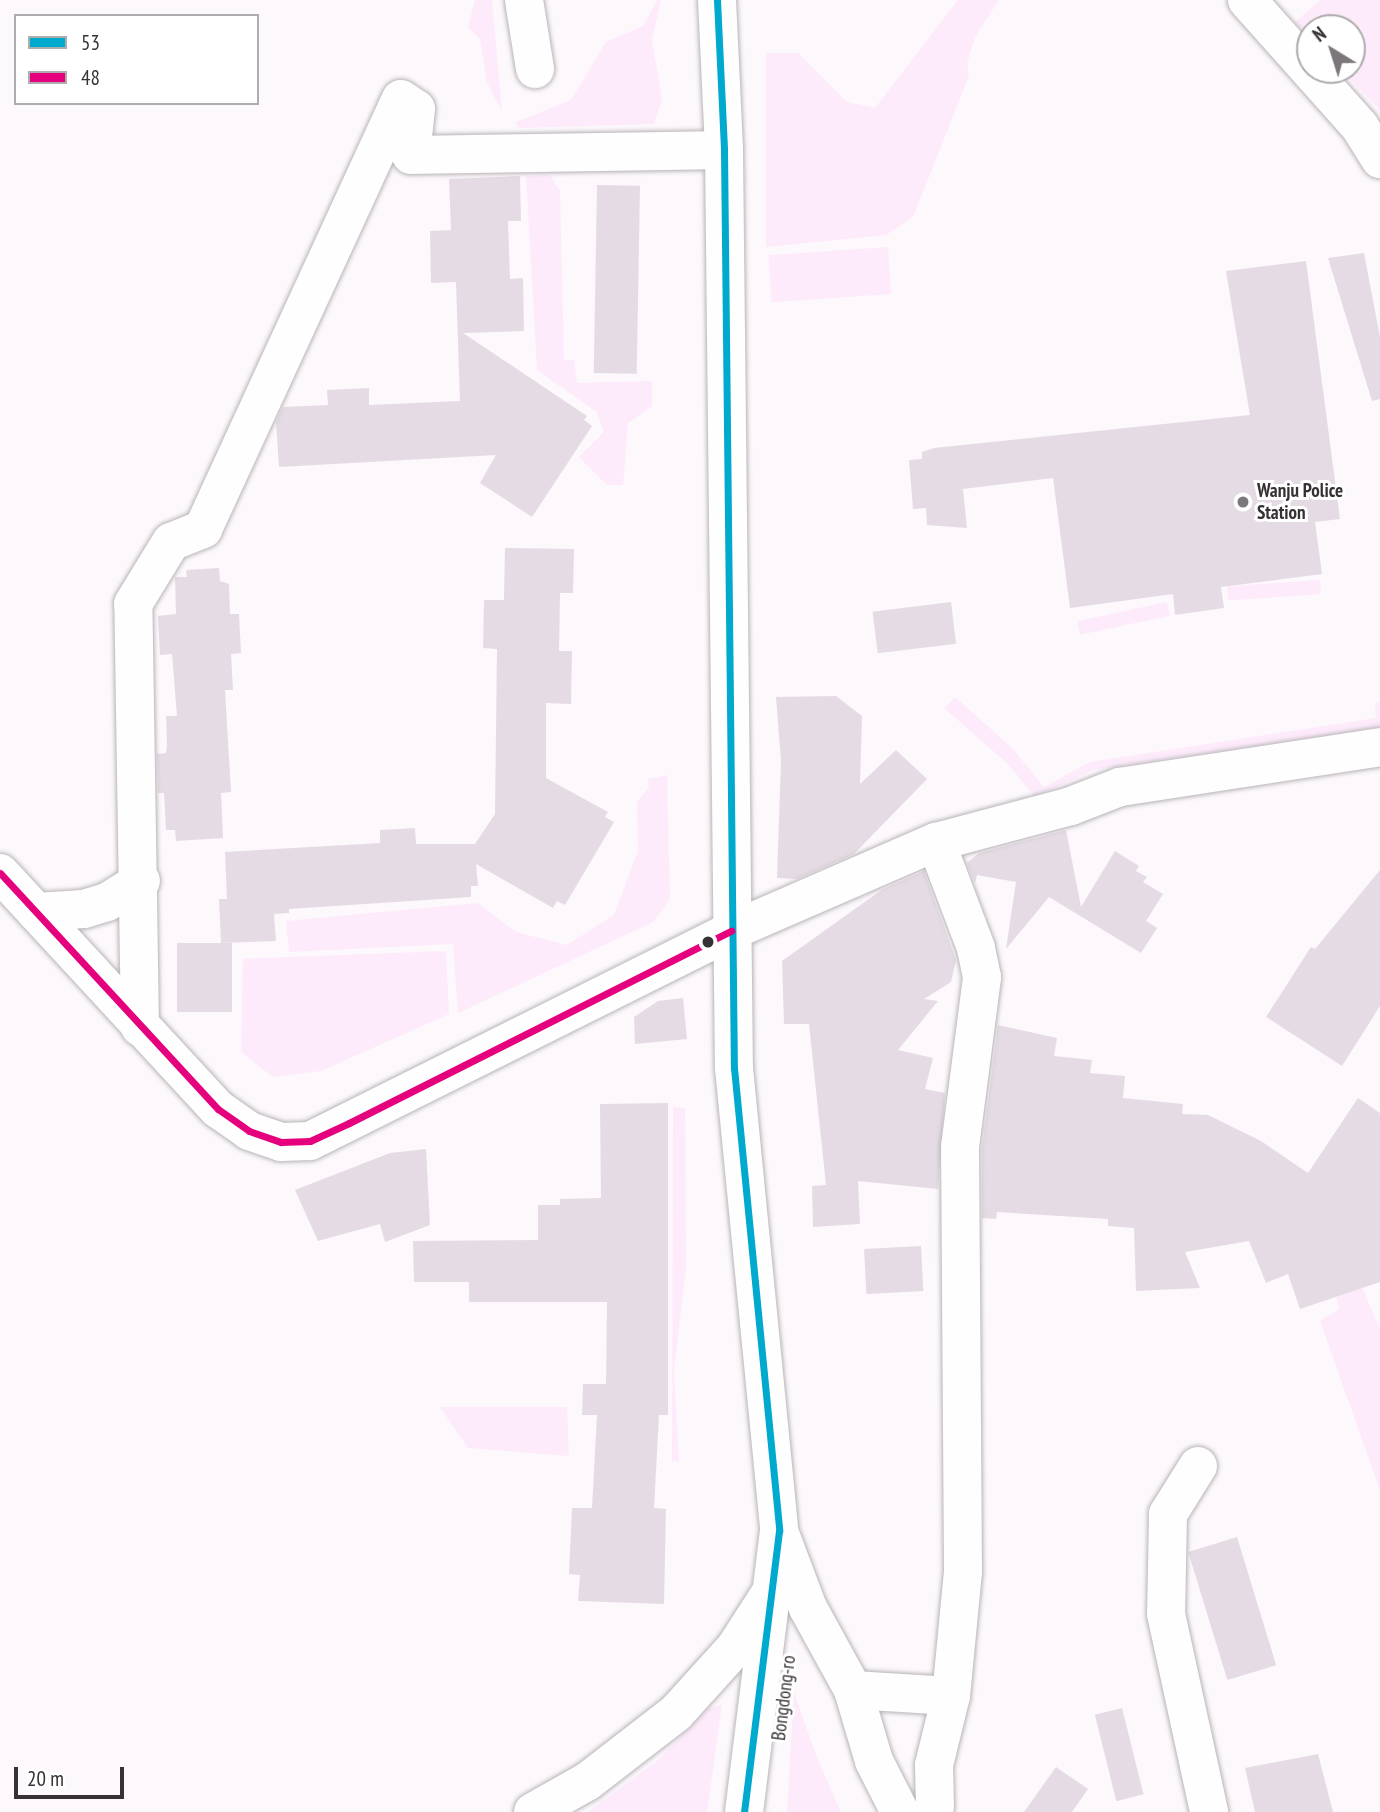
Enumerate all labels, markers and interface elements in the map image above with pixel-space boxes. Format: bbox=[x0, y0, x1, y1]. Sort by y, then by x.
legend bbox=[14, 14, 259, 105]
north arrow bbox=[1296, 14, 1366, 84]
text: N bbox=[1308, 21, 1331, 47]
text: 53 bbox=[81, 29, 100, 56]
text: 48 bbox=[81, 64, 100, 91]
place label: Wanju Police Station bbox=[1257, 480, 1343, 524]
marker: Wanju Police Station bbox=[1235, 494, 1251, 510]
unlabelled marker bbox=[701, 935, 715, 949]
street label: Bongdong-ro bbox=[767, 1654, 801, 1742]
scale bar bbox=[18, 1752, 128, 1796]
text: 20 m bbox=[27, 1765, 64, 1792]

